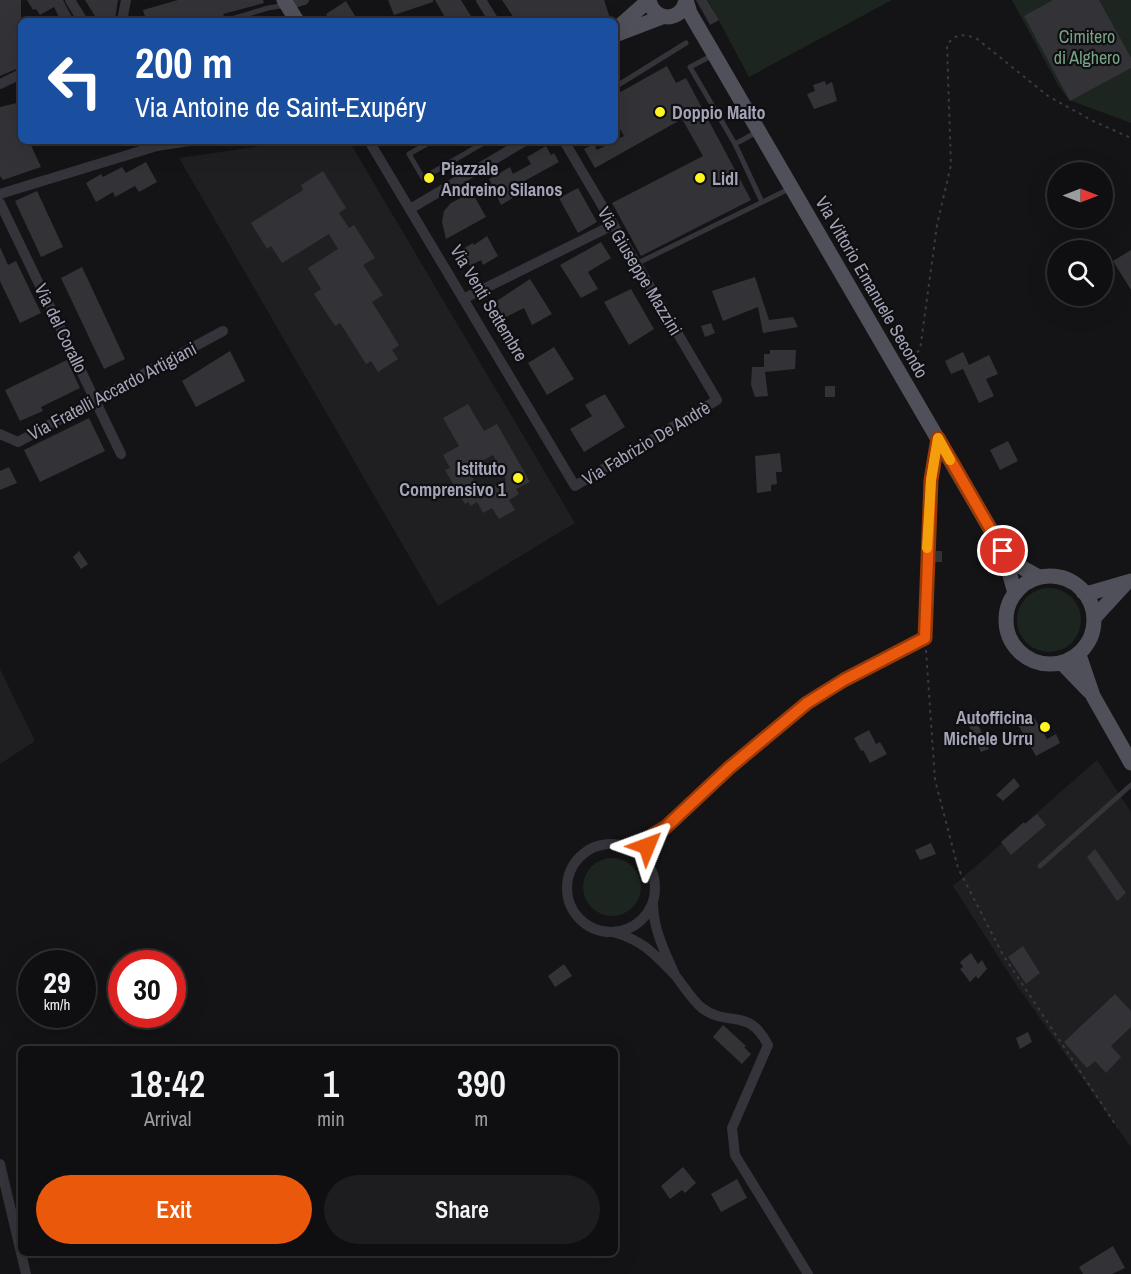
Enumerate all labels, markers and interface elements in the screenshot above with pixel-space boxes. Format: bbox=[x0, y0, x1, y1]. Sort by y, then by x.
park label: Cimitero di Alghero bbox=[1054, 24, 1120, 70]
text: 200 m bbox=[135, 35, 233, 91]
icon: left bbox=[36, 42, 114, 120]
text: Via Antoine de Saint-Exupéry bbox=[135, 89, 426, 125]
place label: Doppio Malto bbox=[672, 100, 765, 125]
marker: Doppio Malto bbox=[653, 105, 667, 119]
place label: Piazzale Andreino Silanos bbox=[441, 156, 562, 202]
north arrow bbox=[1047, 162, 1113, 228]
map controls bbox=[1047, 162, 1113, 306]
place label: Lidl bbox=[712, 166, 738, 191]
marker: Piazzale Andreino Silanos bbox=[422, 171, 436, 185]
marker: Lidl bbox=[693, 171, 707, 185]
street label: Via Vittorio Emanuele Secondo bbox=[810, 191, 934, 383]
street label: Via Giuseppe Mazzini bbox=[592, 202, 688, 340]
street label: Via Venti Settembre bbox=[444, 240, 534, 366]
button: search bbox=[1047, 240, 1113, 306]
street label: Via del Corallo bbox=[29, 279, 93, 377]
street label: Via Fratelli Accardo Artigiani bbox=[23, 336, 201, 446]
street label: Via Fabrizio De Andrè bbox=[577, 395, 715, 491]
place label: Istituto Comprensivo 1 bbox=[399, 456, 507, 502]
marker: Istituto Comprensivo 1 bbox=[511, 471, 525, 485]
pin bbox=[977, 525, 1028, 576]
icon: arrive bbox=[986, 534, 1019, 567]
place label: Autofficina Michele Urru bbox=[944, 705, 1034, 751]
marker: Autofficina Michele Urru bbox=[1038, 720, 1052, 734]
position arrow bbox=[615, 814, 679, 878]
speed limit sign: 30 bbox=[108, 950, 186, 1028]
text: 29 bbox=[43, 962, 71, 1002]
text: km/h bbox=[44, 994, 70, 1015]
text: 18:42 bbox=[130, 1060, 205, 1108]
text: 1 bbox=[323, 1060, 339, 1108]
text: 390 bbox=[457, 1060, 506, 1108]
text: Arrival bbox=[144, 1105, 191, 1132]
text: min bbox=[317, 1105, 345, 1132]
text: m bbox=[474, 1105, 488, 1132]
button: Exit bbox=[36, 1175, 312, 1244]
button: Share bbox=[324, 1175, 600, 1244]

